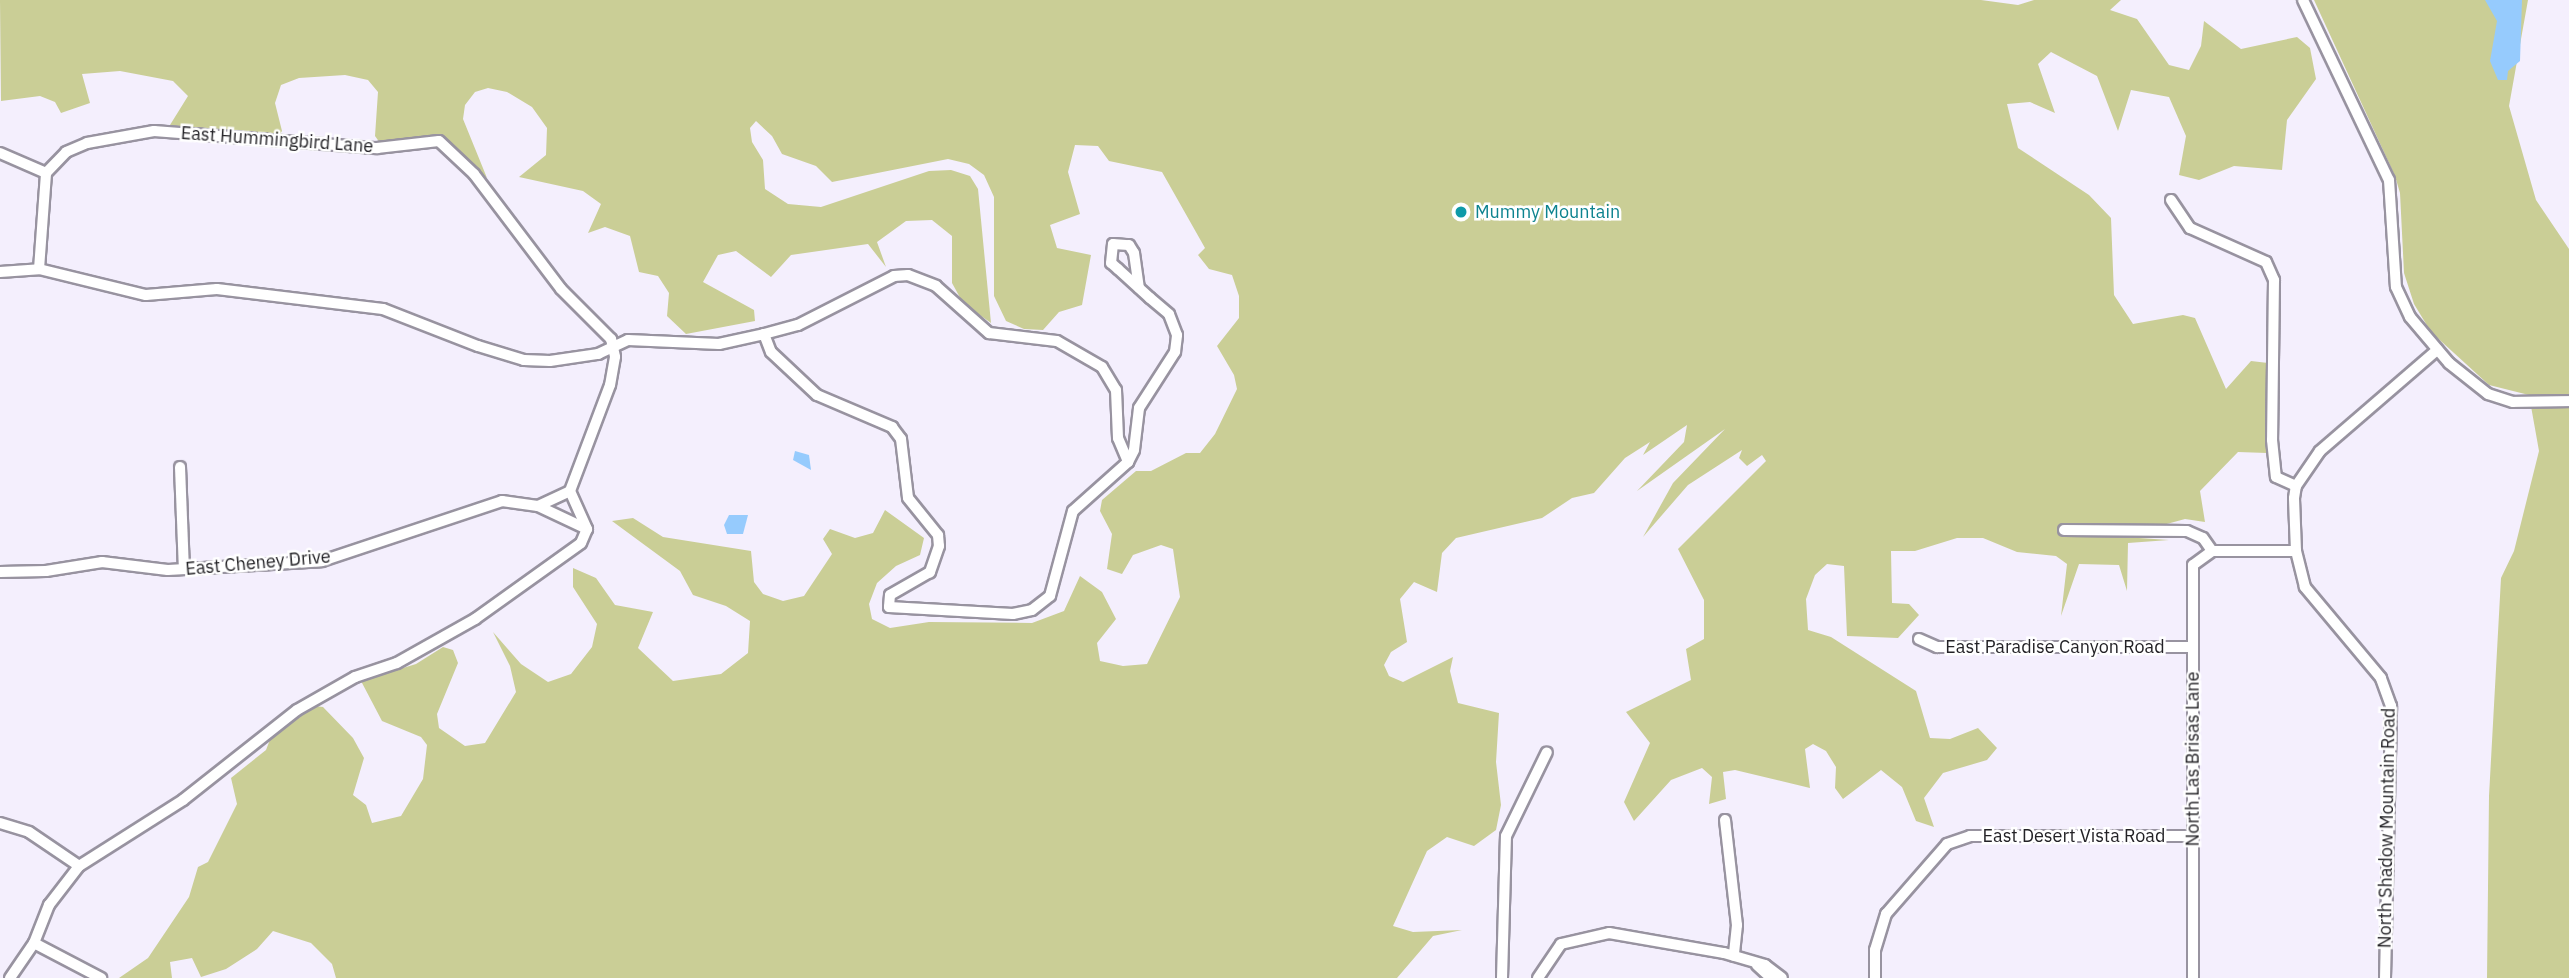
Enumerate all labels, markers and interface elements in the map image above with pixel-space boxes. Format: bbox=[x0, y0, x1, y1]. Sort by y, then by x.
street label: East Hummingbird Lane bbox=[180, 123, 374, 157]
place label: Mummy Mountain bbox=[1475, 201, 1620, 223]
marker: Mummy Mountain bbox=[1453, 204, 1469, 220]
street label: East Cheney Drive bbox=[185, 546, 331, 580]
street label: East Paradise Canyon Road bbox=[1945, 636, 2165, 658]
street label: North Las Brisas Lane bbox=[2182, 672, 2204, 846]
street label: North Shadow Mountain Road bbox=[2374, 708, 2400, 948]
street label: East Desert Vista Road bbox=[1983, 825, 2165, 847]

